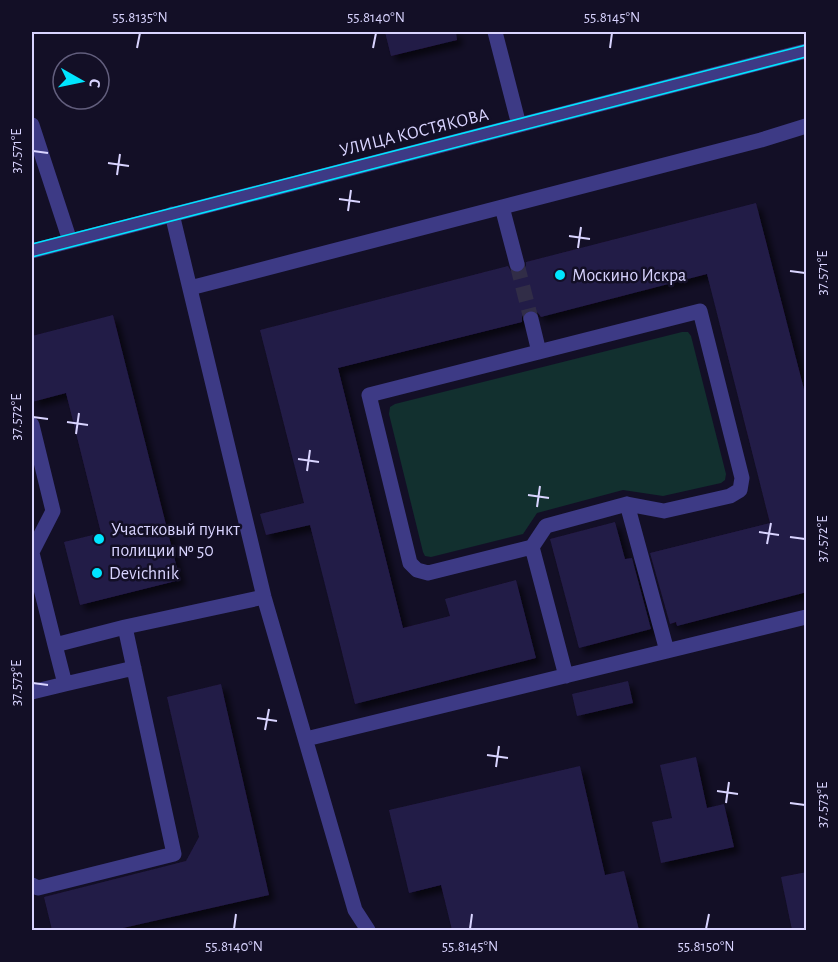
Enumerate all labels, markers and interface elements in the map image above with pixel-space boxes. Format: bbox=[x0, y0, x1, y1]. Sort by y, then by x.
text: 55.8135°N bbox=[112, 10, 168, 25]
text: 55.8140°N bbox=[347, 10, 405, 25]
text: 55.8145°N bbox=[584, 10, 640, 25]
north arrow bbox=[51, 51, 111, 111]
text: С bbox=[86, 78, 103, 89]
street label: УЛИЦА КОСТЯКОВА bbox=[338, 106, 491, 160]
text: 37.571°E bbox=[9, 128, 24, 174]
text: 37.571°E bbox=[815, 250, 830, 296]
place label: Москино Искра bbox=[572, 267, 686, 285]
marker: Москино Искра bbox=[553, 268, 567, 282]
text: 37.572°E bbox=[9, 394, 24, 440]
text: 37.572°E bbox=[815, 516, 830, 562]
place label: Участковый пункт полиции № 50 bbox=[111, 521, 240, 560]
marker: Участковый пункт полиции № 50 bbox=[92, 532, 106, 546]
place label: Devichnik bbox=[109, 565, 180, 583]
marker: Devichnik bbox=[90, 566, 104, 580]
text: 37.573°E bbox=[9, 660, 24, 706]
text: 37.573°E bbox=[815, 782, 830, 828]
text: 55.8140°N bbox=[205, 939, 263, 954]
text: 55.8145°N bbox=[442, 939, 498, 954]
text: 55.8150°N bbox=[677, 939, 735, 954]

